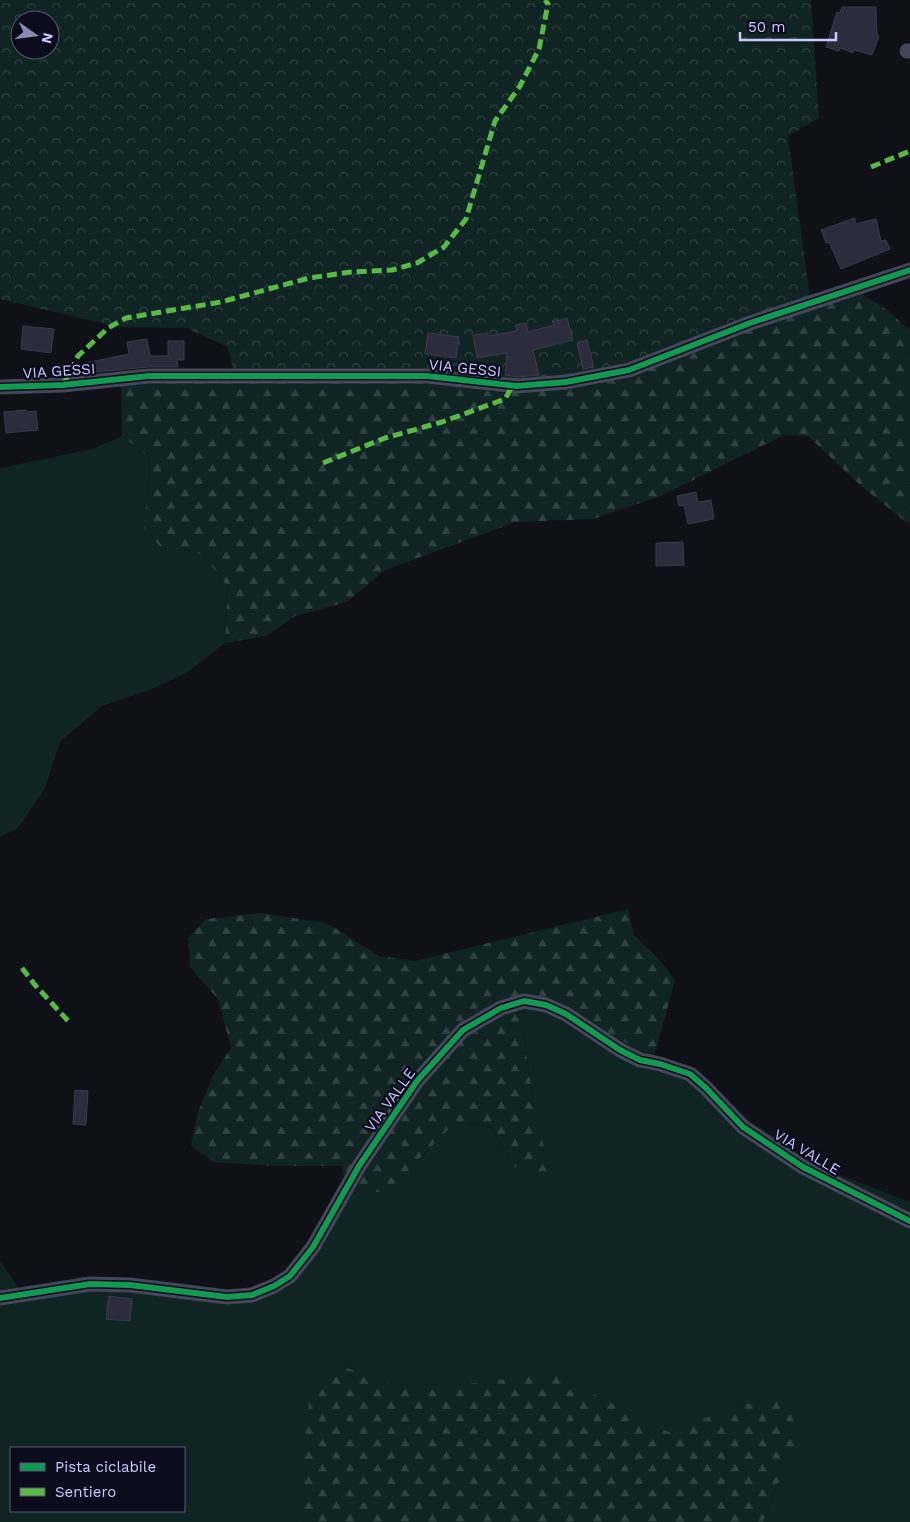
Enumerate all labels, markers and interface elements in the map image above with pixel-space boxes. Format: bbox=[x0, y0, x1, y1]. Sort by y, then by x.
north arrow bbox=[10, 10, 60, 60]
scale bar bbox=[740, 10, 836, 42]
text: 50 m bbox=[748, 18, 785, 36]
text: N bbox=[39, 31, 57, 45]
street label: VIA GESSI bbox=[428, 355, 502, 381]
street label: VIA GESSI bbox=[22, 359, 96, 383]
street label: VIA VALLE bbox=[361, 1065, 419, 1135]
street label: VIA VALLE bbox=[771, 1125, 843, 1179]
legend bbox=[10, 1447, 185, 1512]
text: Pista ciclabile bbox=[55, 1458, 156, 1476]
text: Sentiero bbox=[55, 1483, 116, 1501]

